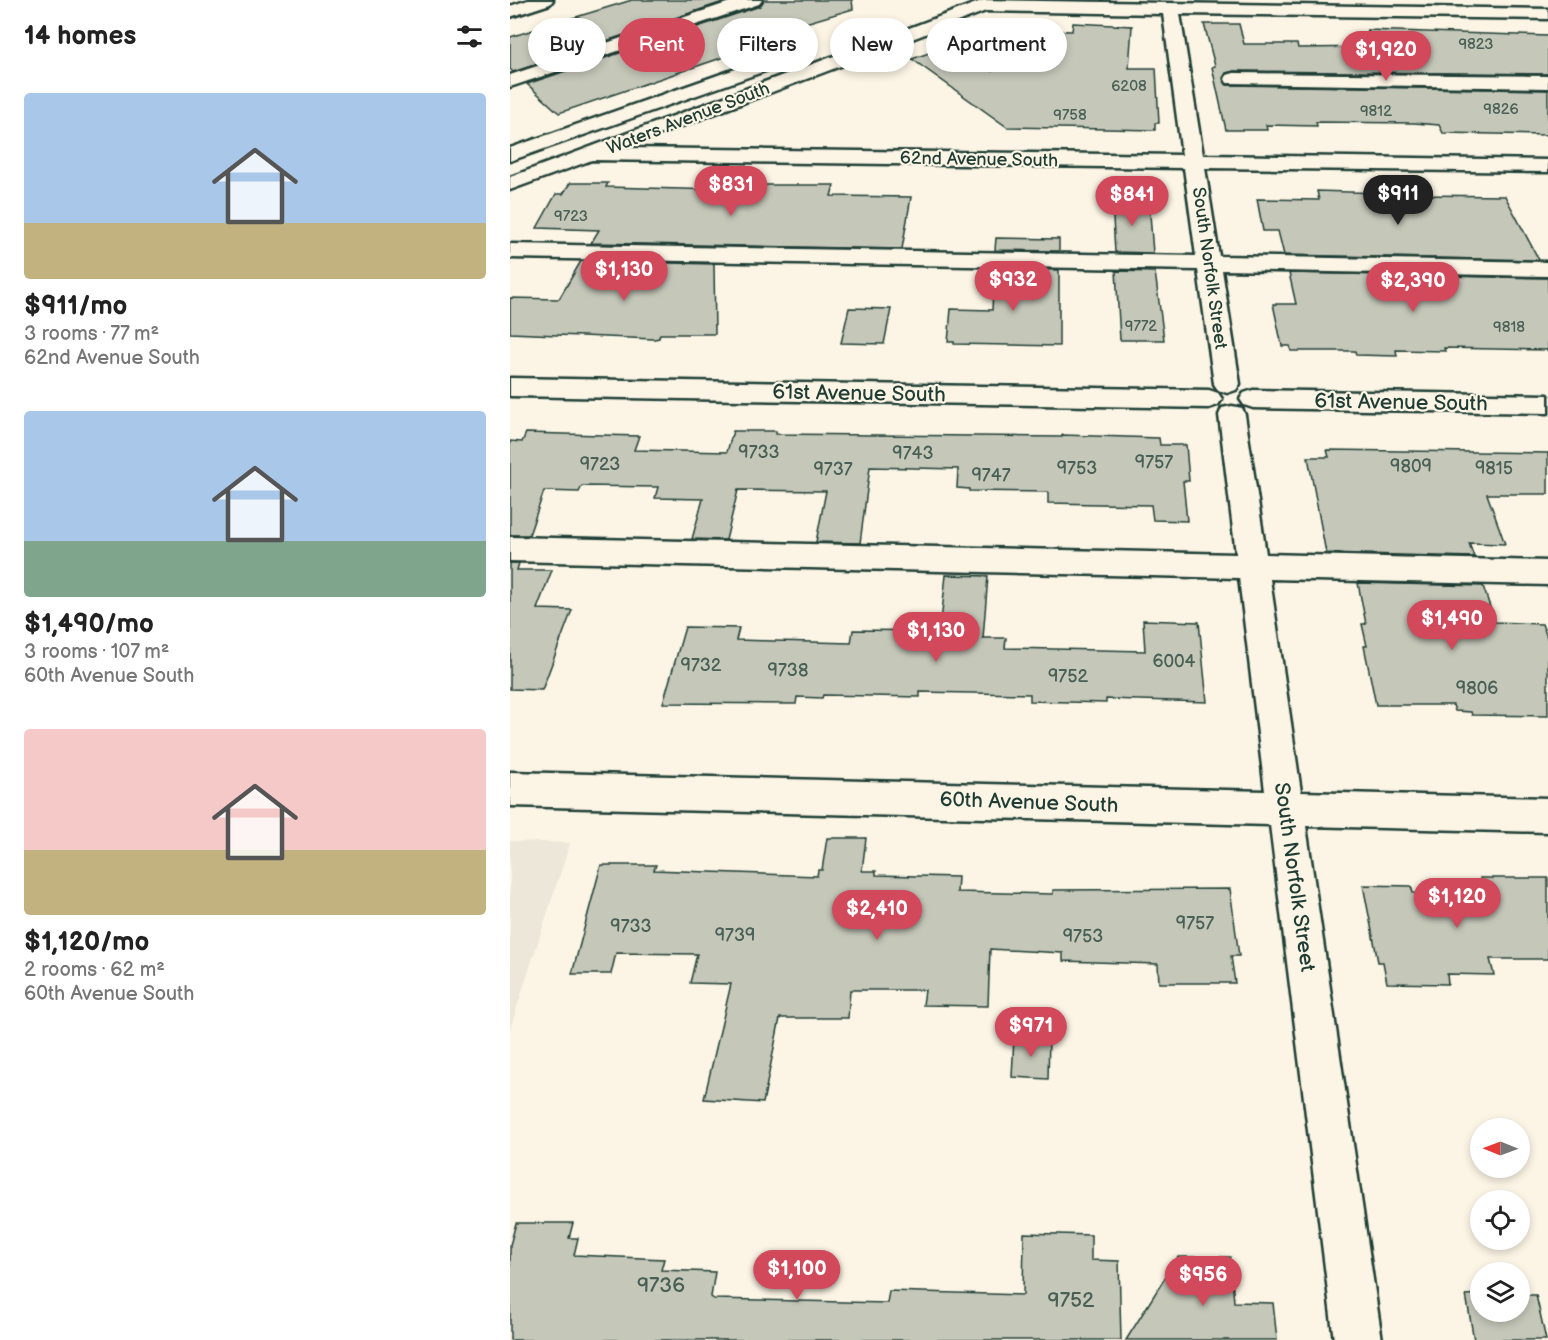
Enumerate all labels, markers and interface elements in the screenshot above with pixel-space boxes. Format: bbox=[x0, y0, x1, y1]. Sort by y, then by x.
chip: Buy bbox=[528, 18, 606, 72]
chip: Rent bbox=[618, 18, 705, 72]
chip: Filters bbox=[717, 18, 818, 72]
chip: New bbox=[830, 18, 914, 72]
chip: Apartment bbox=[926, 18, 1067, 72]
icon: filters bbox=[453, 20, 486, 53]
text: 14 homes bbox=[24, 21, 136, 52]
pin: $1,920 bbox=[1337, 31, 1435, 82]
house number: 9823 bbox=[1458, 35, 1494, 54]
text: $1,920 bbox=[1355, 38, 1417, 62]
house number: 6208 bbox=[1111, 77, 1147, 96]
street label: Waters Avenue South bbox=[604, 78, 773, 159]
house number: 9826 bbox=[1483, 100, 1519, 119]
house number: 9812 bbox=[1360, 102, 1392, 121]
house number: 9758 bbox=[1053, 106, 1087, 125]
icon: home bbox=[201, 132, 309, 240]
street label: 62nd Avenue South bbox=[900, 148, 1058, 171]
pin: $831 bbox=[695, 166, 767, 217]
text: $831 bbox=[708, 173, 754, 197]
pin: $911 bbox=[1362, 175, 1434, 226]
pin: $841 bbox=[1096, 176, 1168, 227]
text: $911 bbox=[1377, 182, 1419, 206]
text: $841 bbox=[1110, 183, 1155, 207]
street label: South Norfolk Street bbox=[1188, 186, 1231, 351]
house number: 9723 bbox=[554, 207, 588, 226]
pin: $1,130 bbox=[575, 251, 673, 302]
text: $1,130 bbox=[595, 258, 653, 282]
pin: $932 bbox=[977, 261, 1049, 312]
pin: $2,390 bbox=[1364, 262, 1462, 313]
text: $932 bbox=[989, 268, 1037, 292]
text: $2,390 bbox=[1380, 269, 1446, 293]
text: $911/mo bbox=[24, 291, 127, 322]
house number: 9772 bbox=[1125, 317, 1157, 336]
house number: 9818 bbox=[1493, 318, 1525, 337]
text: 3 rooms · 77 m² bbox=[24, 322, 159, 346]
text: 62nd Avenue South bbox=[24, 346, 200, 370]
street label: 61st Avenue South bbox=[772, 379, 946, 408]
street label: 61st Avenue South bbox=[1314, 388, 1488, 417]
house number: 9733 bbox=[738, 442, 780, 463]
house number: 9743 bbox=[892, 443, 934, 464]
icon: home bbox=[201, 450, 309, 558]
house number: 9757 bbox=[1135, 452, 1173, 473]
house number: 9723 bbox=[580, 454, 620, 475]
house number: 9809 bbox=[1390, 456, 1432, 477]
house number: 9753 bbox=[1057, 458, 1097, 479]
house number: 9815 bbox=[1475, 458, 1513, 479]
house number: 9737 bbox=[813, 459, 853, 480]
house number: 9747 bbox=[971, 465, 1011, 486]
pin: $1,490 bbox=[1403, 600, 1501, 651]
text: $1,490 bbox=[1421, 607, 1483, 631]
text: $1,490/mo bbox=[24, 609, 154, 640]
pin: $1,130 bbox=[887, 612, 985, 663]
text: $1,130 bbox=[907, 619, 965, 643]
text: 3 rooms · 107 m² bbox=[24, 640, 169, 664]
house number: 6004 bbox=[1152, 651, 1196, 672]
house number: 9732 bbox=[681, 655, 722, 676]
house number: 9738 bbox=[768, 660, 808, 681]
text: 60th Avenue South bbox=[24, 664, 194, 688]
house number: 9752 bbox=[1048, 666, 1088, 687]
house number: 9806 bbox=[1456, 678, 1498, 699]
icon: home bbox=[201, 768, 309, 876]
street label: South Norfolk Street bbox=[1269, 781, 1320, 974]
street label: 60th Avenue South bbox=[939, 787, 1119, 818]
pin: $1,120 bbox=[1408, 878, 1506, 929]
text: $1,120 bbox=[1428, 885, 1486, 909]
pin: $2,410 bbox=[828, 890, 926, 941]
text: $2,410 bbox=[846, 897, 908, 921]
house number: 9757 bbox=[1176, 913, 1214, 934]
house number: 9733 bbox=[610, 916, 652, 937]
house number: 9739 bbox=[715, 925, 755, 946]
house number: 9753 bbox=[1063, 926, 1103, 947]
text: $1,120/mo bbox=[24, 927, 149, 958]
text: 2 rooms · 62 m² bbox=[24, 958, 165, 982]
text: 60th Avenue South bbox=[24, 982, 194, 1006]
pin: $971 bbox=[995, 1007, 1067, 1058]
text: $971 bbox=[1009, 1014, 1053, 1038]
north arrow bbox=[1470, 1118, 1530, 1178]
map controls bbox=[1470, 1118, 1530, 1322]
button: locate bbox=[1470, 1190, 1530, 1250]
pin: $1,100 bbox=[748, 1250, 846, 1301]
pin: $956 bbox=[1167, 1256, 1239, 1307]
text: $1,100 bbox=[767, 1257, 827, 1281]
button: layers bbox=[1470, 1262, 1530, 1322]
text: $956 bbox=[1179, 1263, 1227, 1287]
house number: 9736 bbox=[637, 1273, 685, 1298]
house number: 9752 bbox=[1048, 1288, 1095, 1313]

